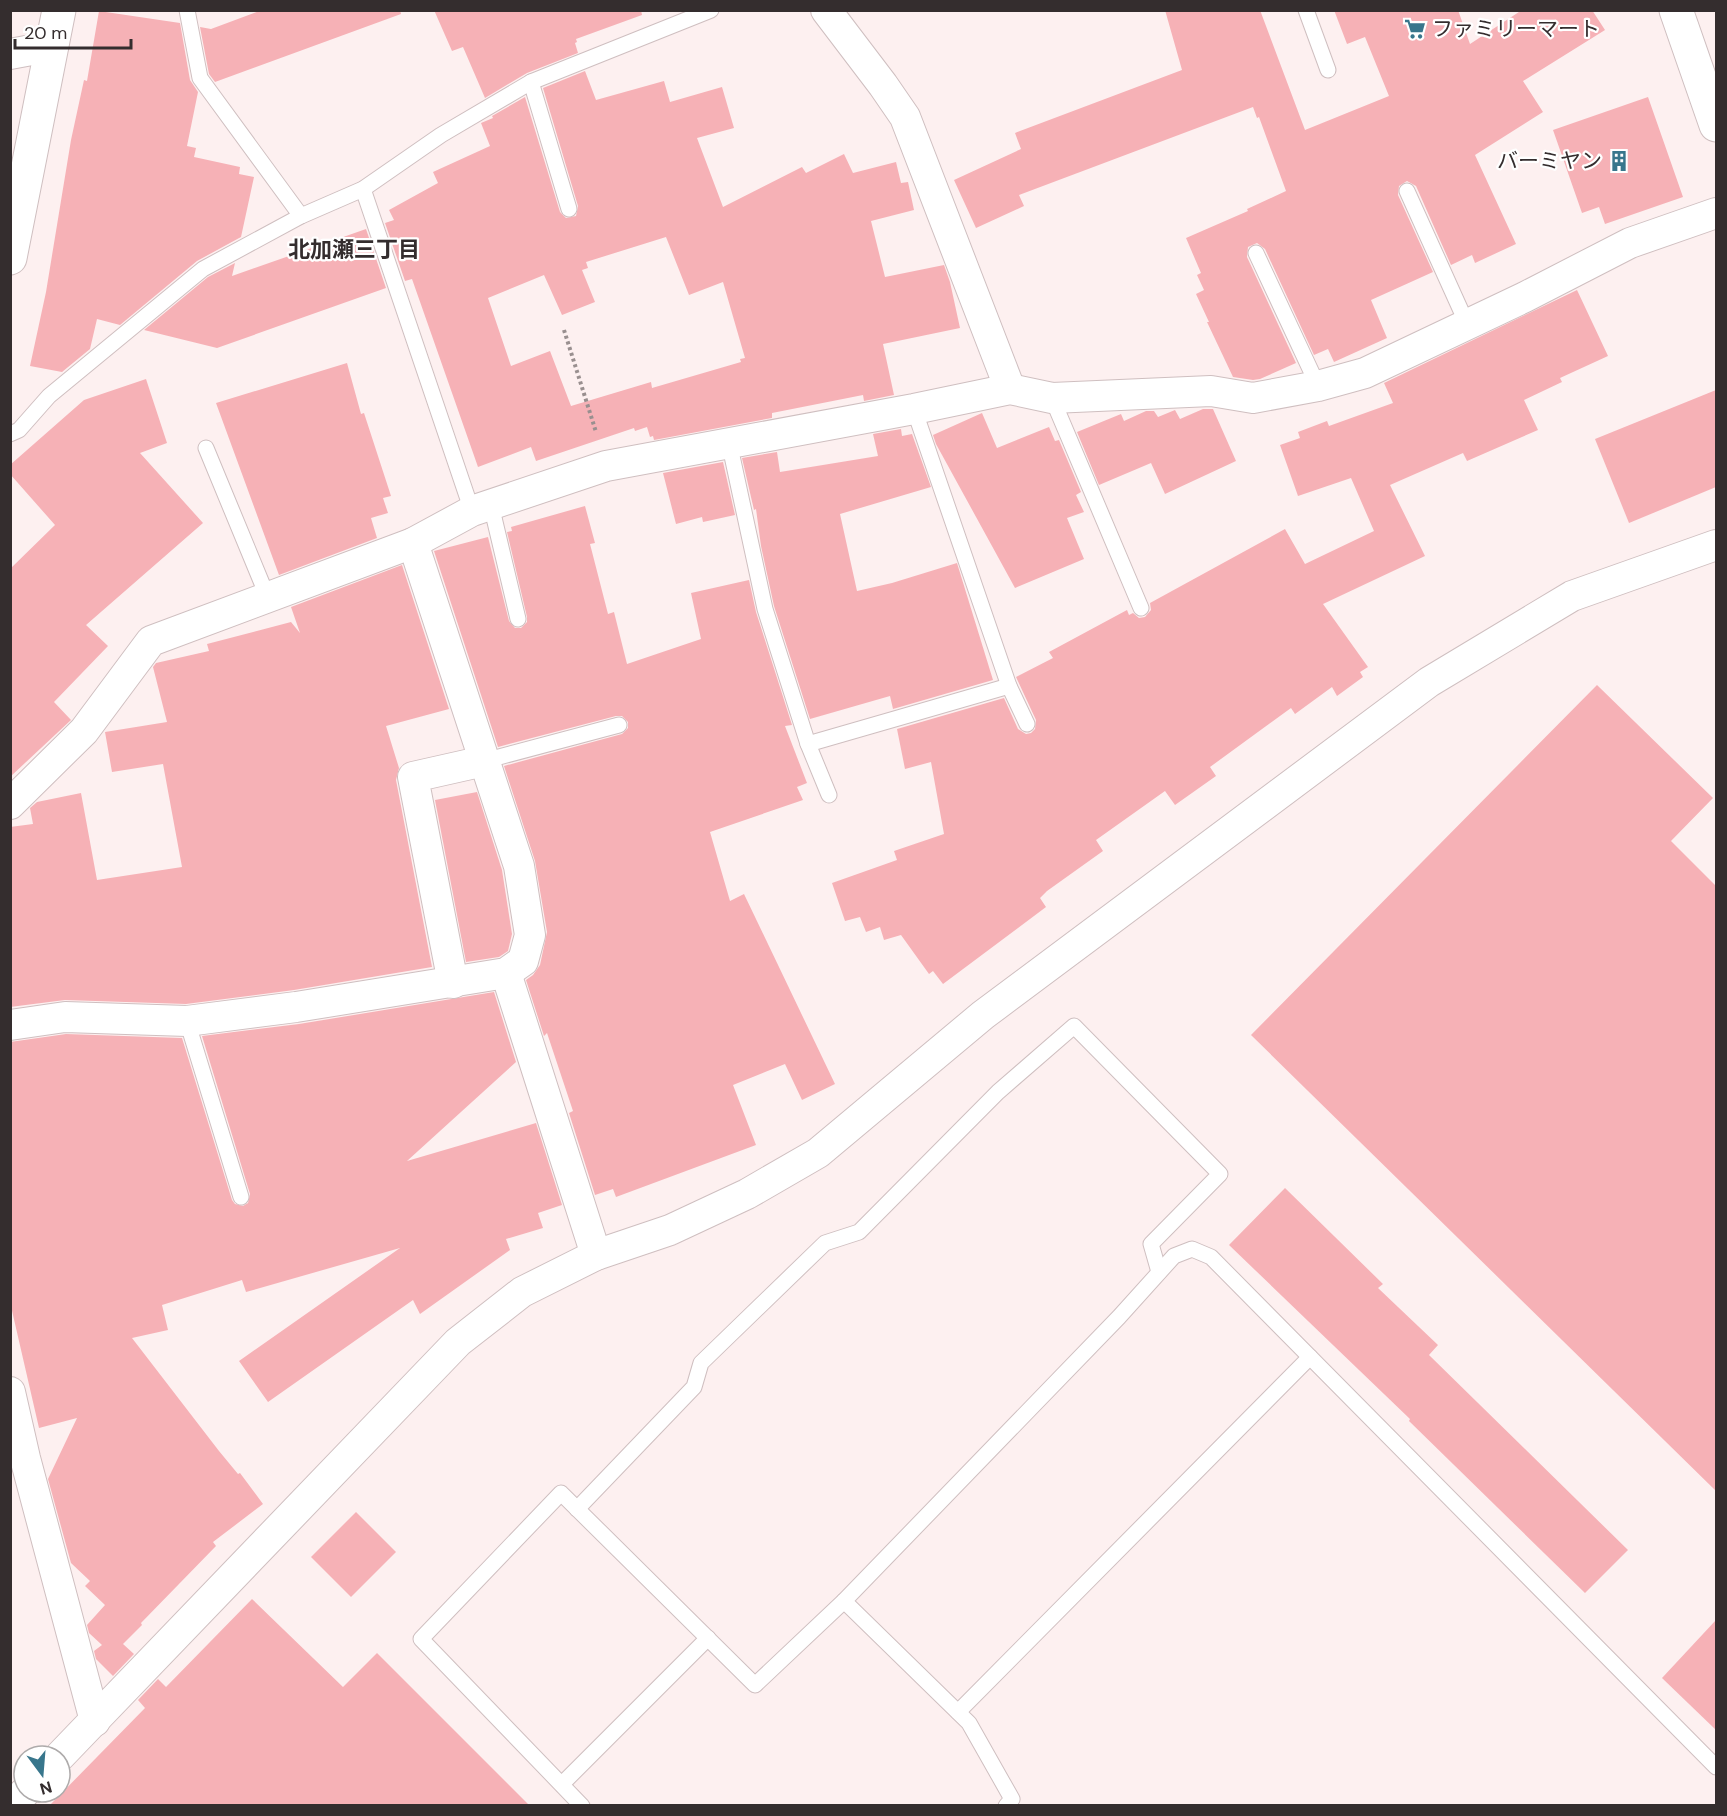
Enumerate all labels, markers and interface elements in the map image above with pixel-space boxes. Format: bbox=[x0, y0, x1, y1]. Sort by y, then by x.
scale bar bbox=[15, 12, 130, 50]
place label: ファミリーマート bbox=[1432, 15, 1600, 43]
supermarket icon: ファミリーマート bbox=[1403, 17, 1427, 41]
text: 20 m bbox=[24, 21, 67, 45]
place label: バーミヤン bbox=[1497, 147, 1602, 175]
building icon: バーミヤン bbox=[1607, 149, 1631, 173]
district label: 北加瀬三丁目 bbox=[288, 235, 420, 264]
north arrow bbox=[12, 1744, 72, 1804]
text: N bbox=[37, 1776, 55, 1800]

